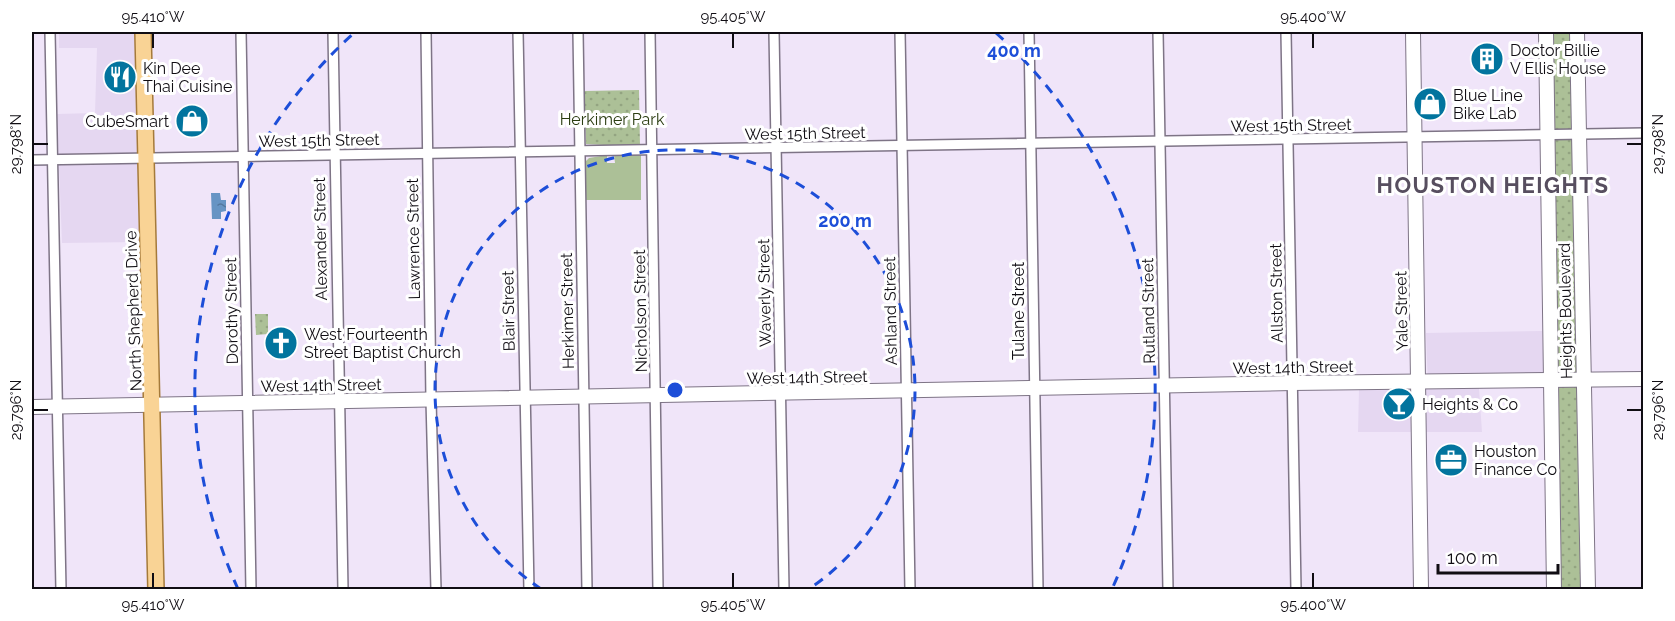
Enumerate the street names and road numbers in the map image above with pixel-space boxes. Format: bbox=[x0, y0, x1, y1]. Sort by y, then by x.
street label: West 15th Street bbox=[1230, 115, 1352, 136]
street label: West 15th Street bbox=[744, 123, 866, 144]
street label: West 15th Street bbox=[258, 130, 380, 151]
street label: Alexander Street bbox=[310, 177, 331, 301]
street label: Lawrence Street bbox=[403, 177, 424, 300]
street label: North Shepherd Drive bbox=[121, 230, 146, 392]
street label: Waverly Street bbox=[754, 238, 775, 347]
street label: Allston Street bbox=[1266, 242, 1287, 343]
street label: Heights Boulevard bbox=[1555, 243, 1576, 379]
street label: Nicholson Street bbox=[630, 249, 651, 373]
street label: Herkimer Street bbox=[557, 252, 578, 369]
street label: Ashland Street bbox=[880, 256, 901, 365]
street label: Dorothy Street bbox=[221, 257, 242, 365]
street label: Rutland Street bbox=[1138, 257, 1159, 364]
street label: Tulane Street bbox=[1009, 261, 1028, 360]
street label: Blair Street bbox=[498, 270, 519, 352]
street label: Yale Street bbox=[1391, 270, 1412, 351]
street label: West 14th Street bbox=[1232, 357, 1354, 378]
street label: West 14th Street bbox=[746, 367, 868, 388]
street label: West 14th Street bbox=[260, 375, 382, 396]

